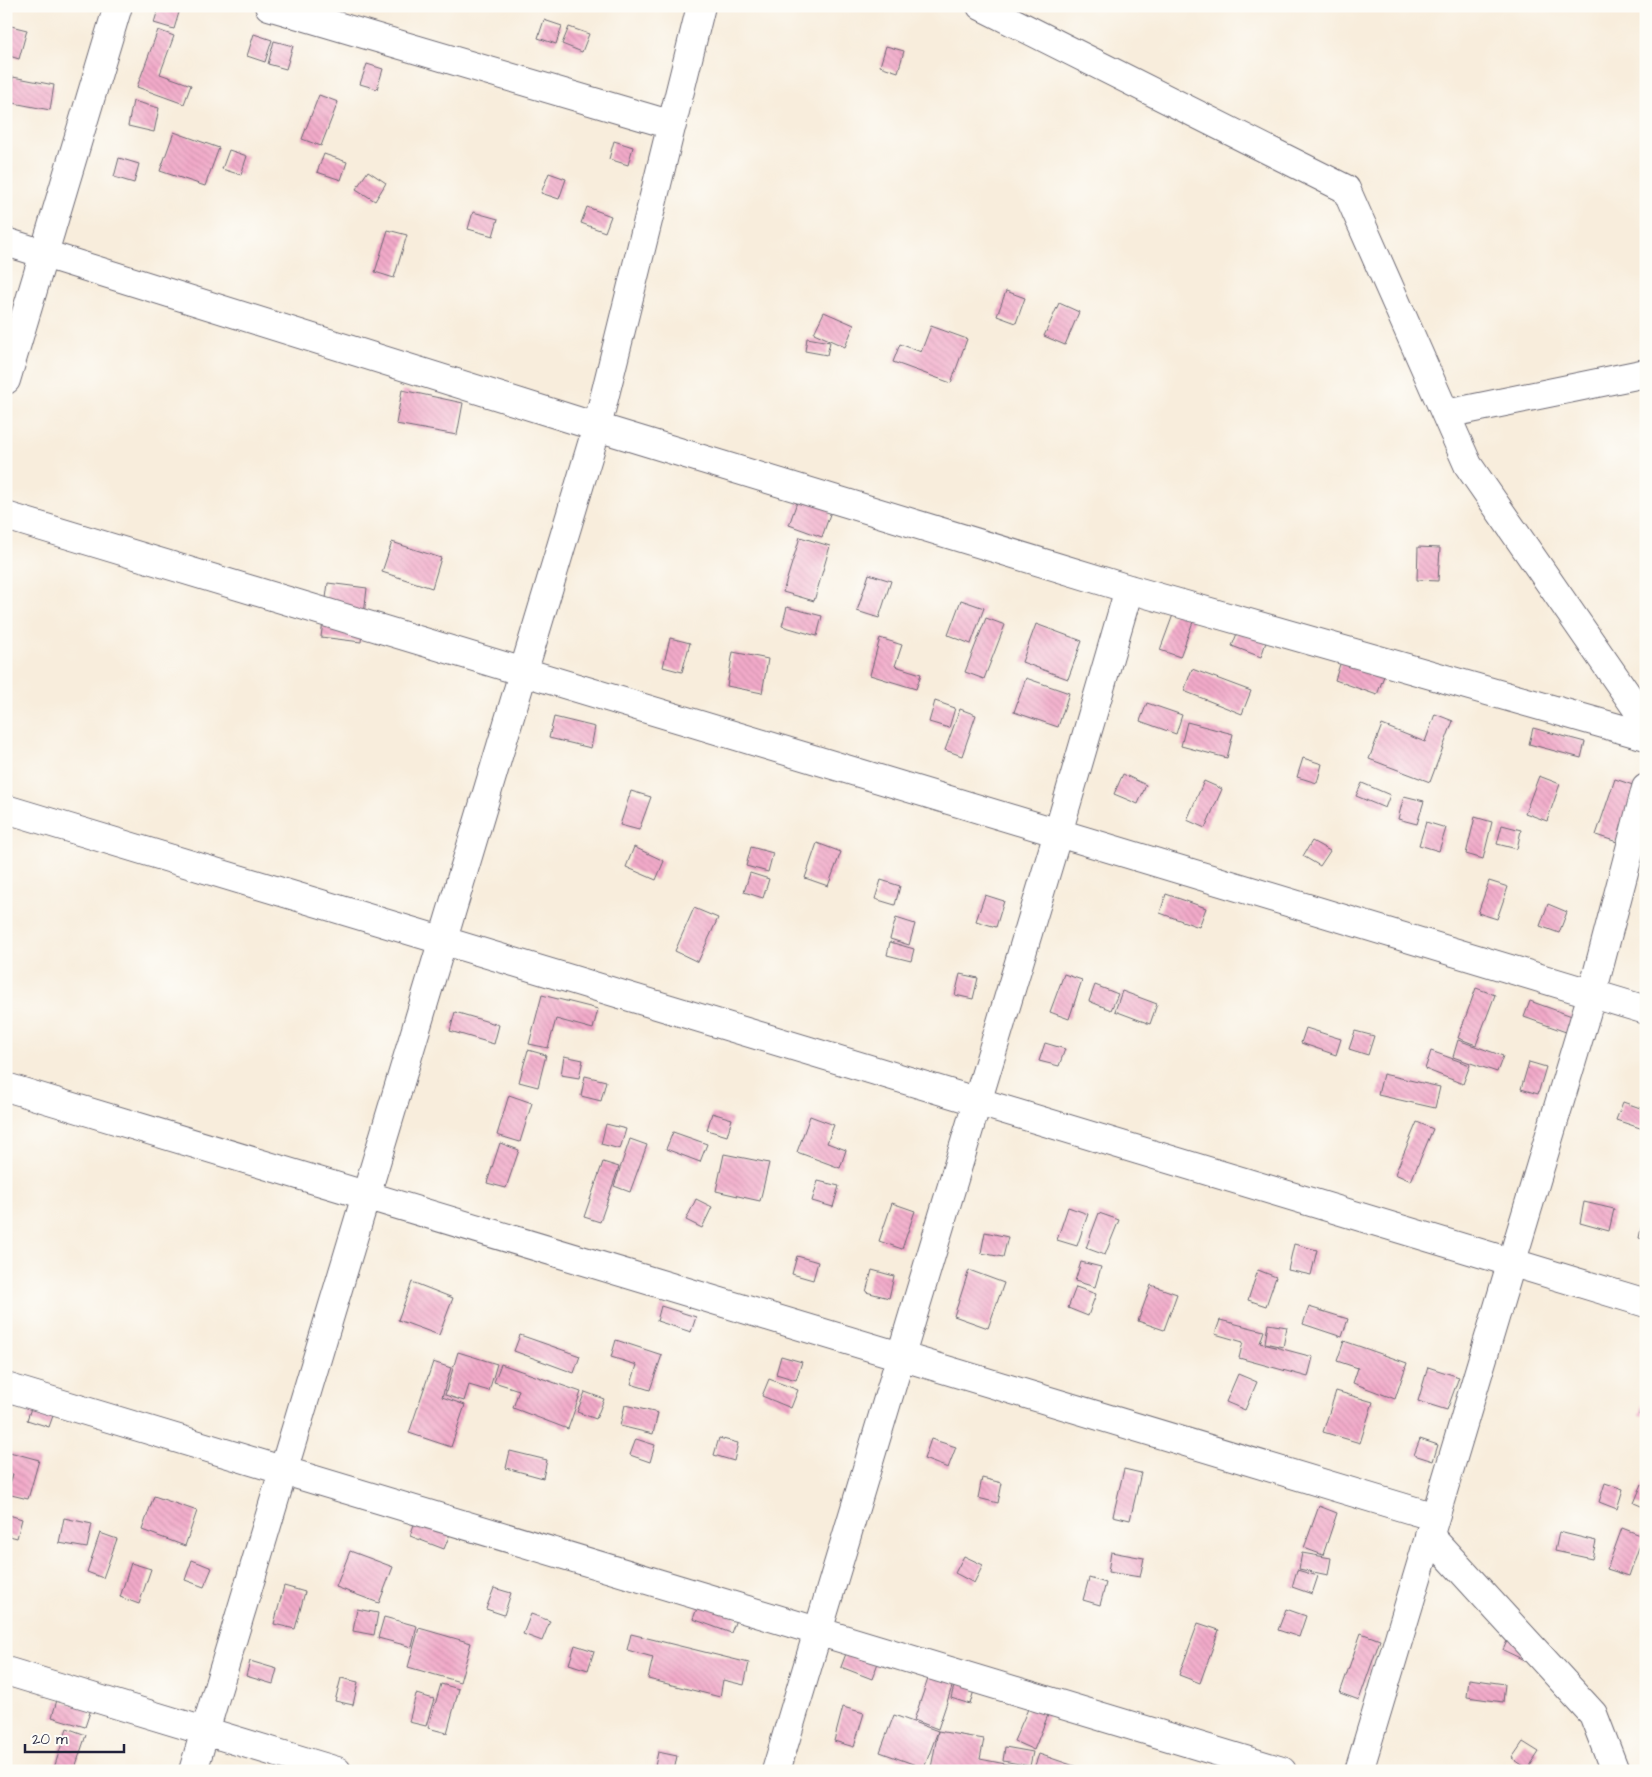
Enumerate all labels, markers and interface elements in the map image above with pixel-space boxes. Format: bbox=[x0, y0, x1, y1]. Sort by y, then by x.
scale bar bbox=[25, 1722, 124, 1754]
text: 20 m bbox=[32, 1729, 68, 1750]

